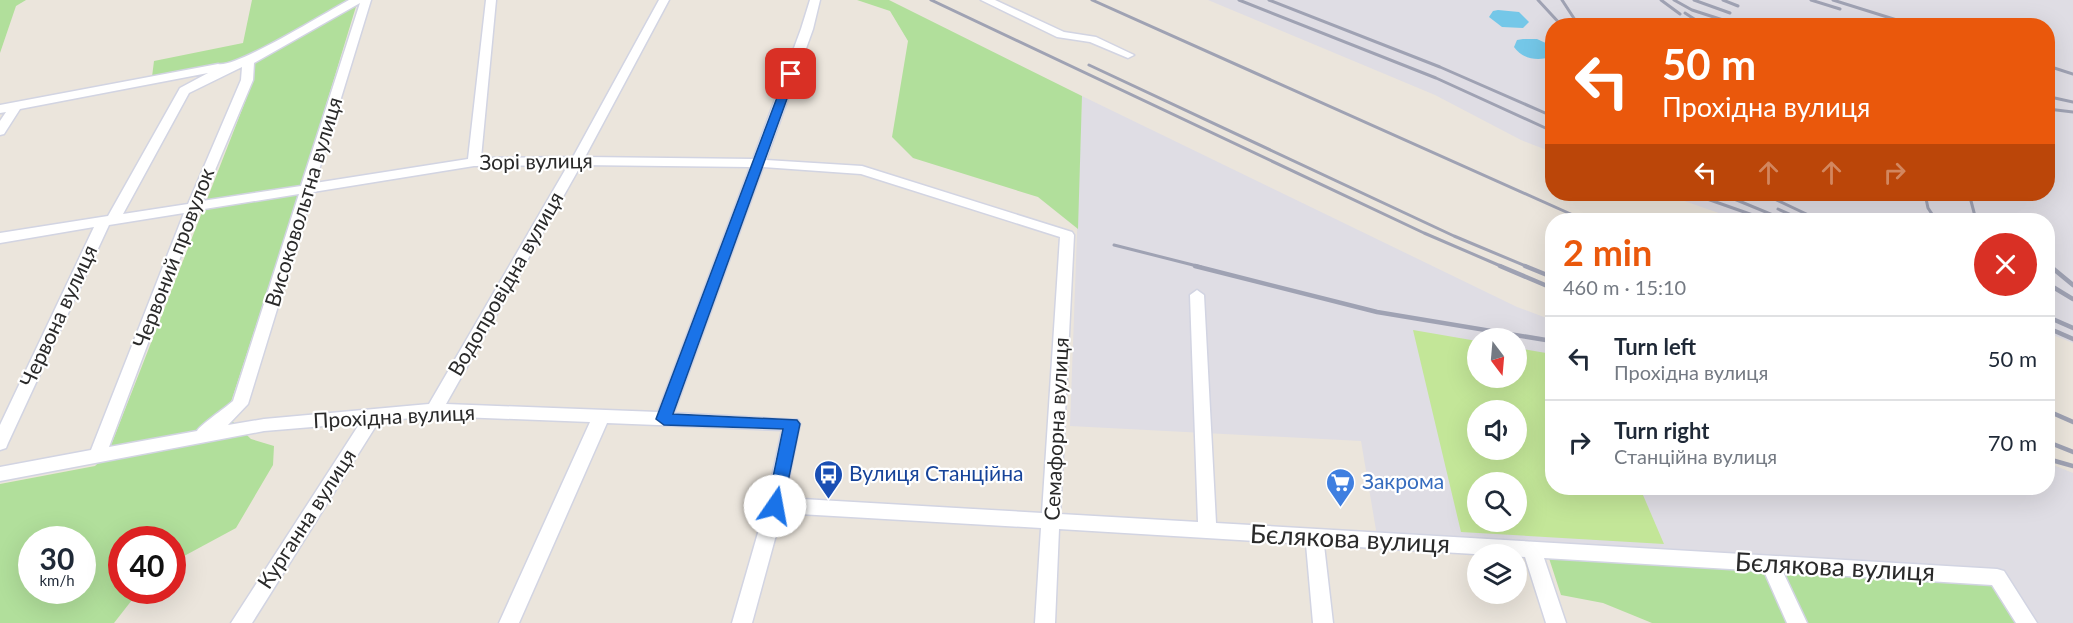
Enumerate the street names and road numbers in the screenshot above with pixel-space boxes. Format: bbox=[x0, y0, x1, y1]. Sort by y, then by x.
street label: Високовольтна вулиця bbox=[259, 94, 346, 310]
street label: Зорі вулиця bbox=[479, 147, 593, 174]
street label: Червоний провулок bbox=[127, 164, 218, 351]
street label: Водопровідна вулиця bbox=[442, 187, 568, 380]
street label: Червона вулиця bbox=[14, 240, 101, 390]
street label: Семафорна вулиця bbox=[1038, 337, 1073, 521]
street label: Прохідна вулиця bbox=[312, 399, 475, 432]
street label: Курганна вулиця bbox=[251, 444, 360, 593]
street label: Бєлякова вулиця bbox=[1249, 517, 1451, 559]
street label: Бєлякова вулиця bbox=[1734, 545, 1936, 587]

